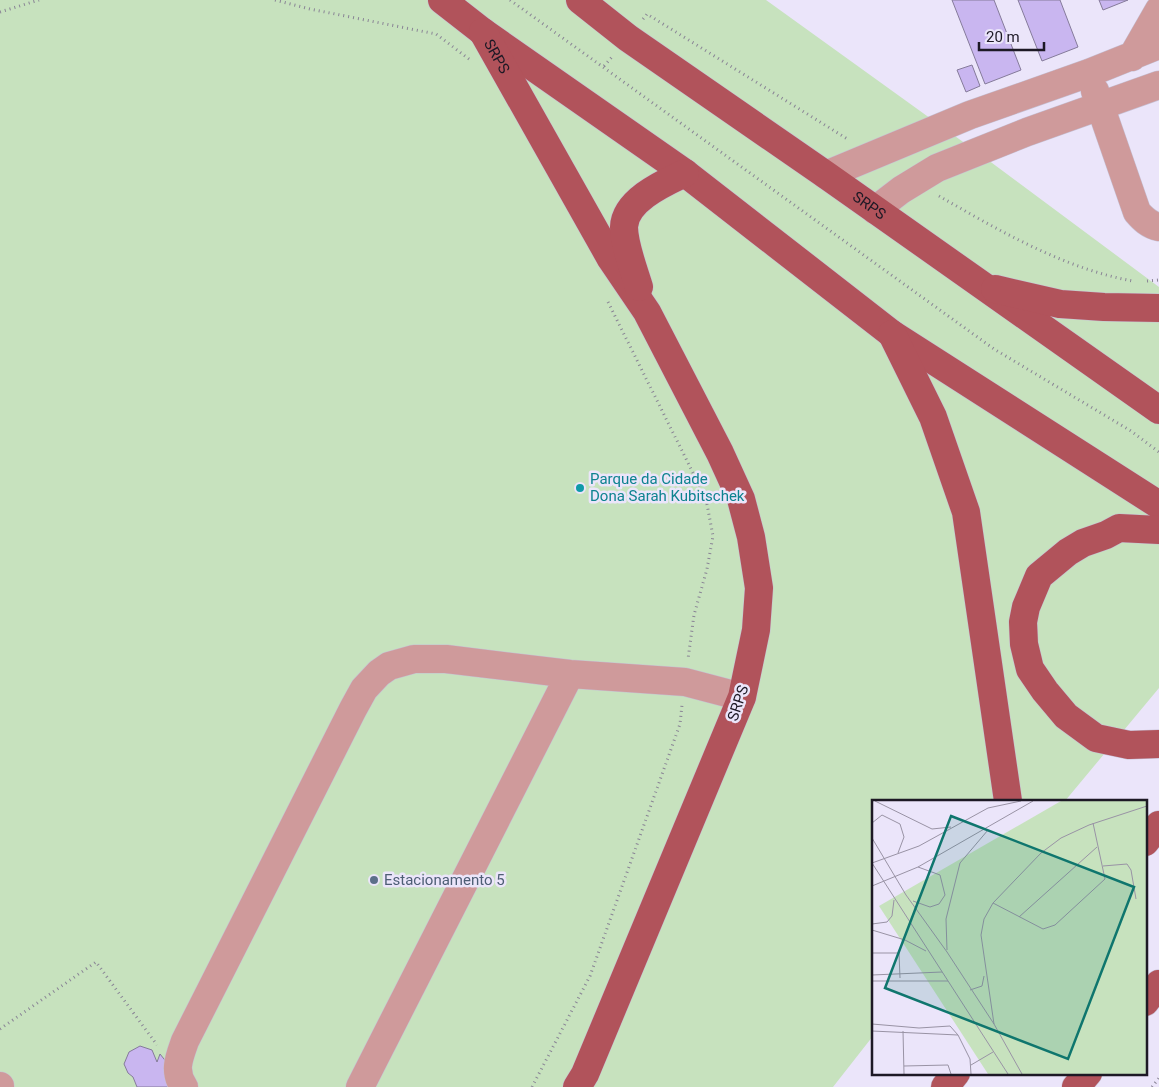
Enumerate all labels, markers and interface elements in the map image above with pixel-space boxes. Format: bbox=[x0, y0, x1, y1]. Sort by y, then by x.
scale bar bbox=[979, 20, 1044, 52]
text: 20 m bbox=[986, 28, 1020, 46]
street label: SRPS bbox=[480, 36, 514, 77]
street label: SRPS bbox=[849, 188, 889, 224]
place label: Parque da Cidade Dona Sarah Kubitschek bbox=[590, 470, 745, 505]
marker: Parque da Cidade Dona Sarah Kubitschek bbox=[574, 482, 586, 494]
street label: SRPS bbox=[724, 683, 752, 723]
inset map bbox=[872, 800, 1146, 1074]
place label: Estacionamento 5 bbox=[384, 871, 505, 889]
marker: Estacionamento 5 bbox=[368, 874, 380, 886]

